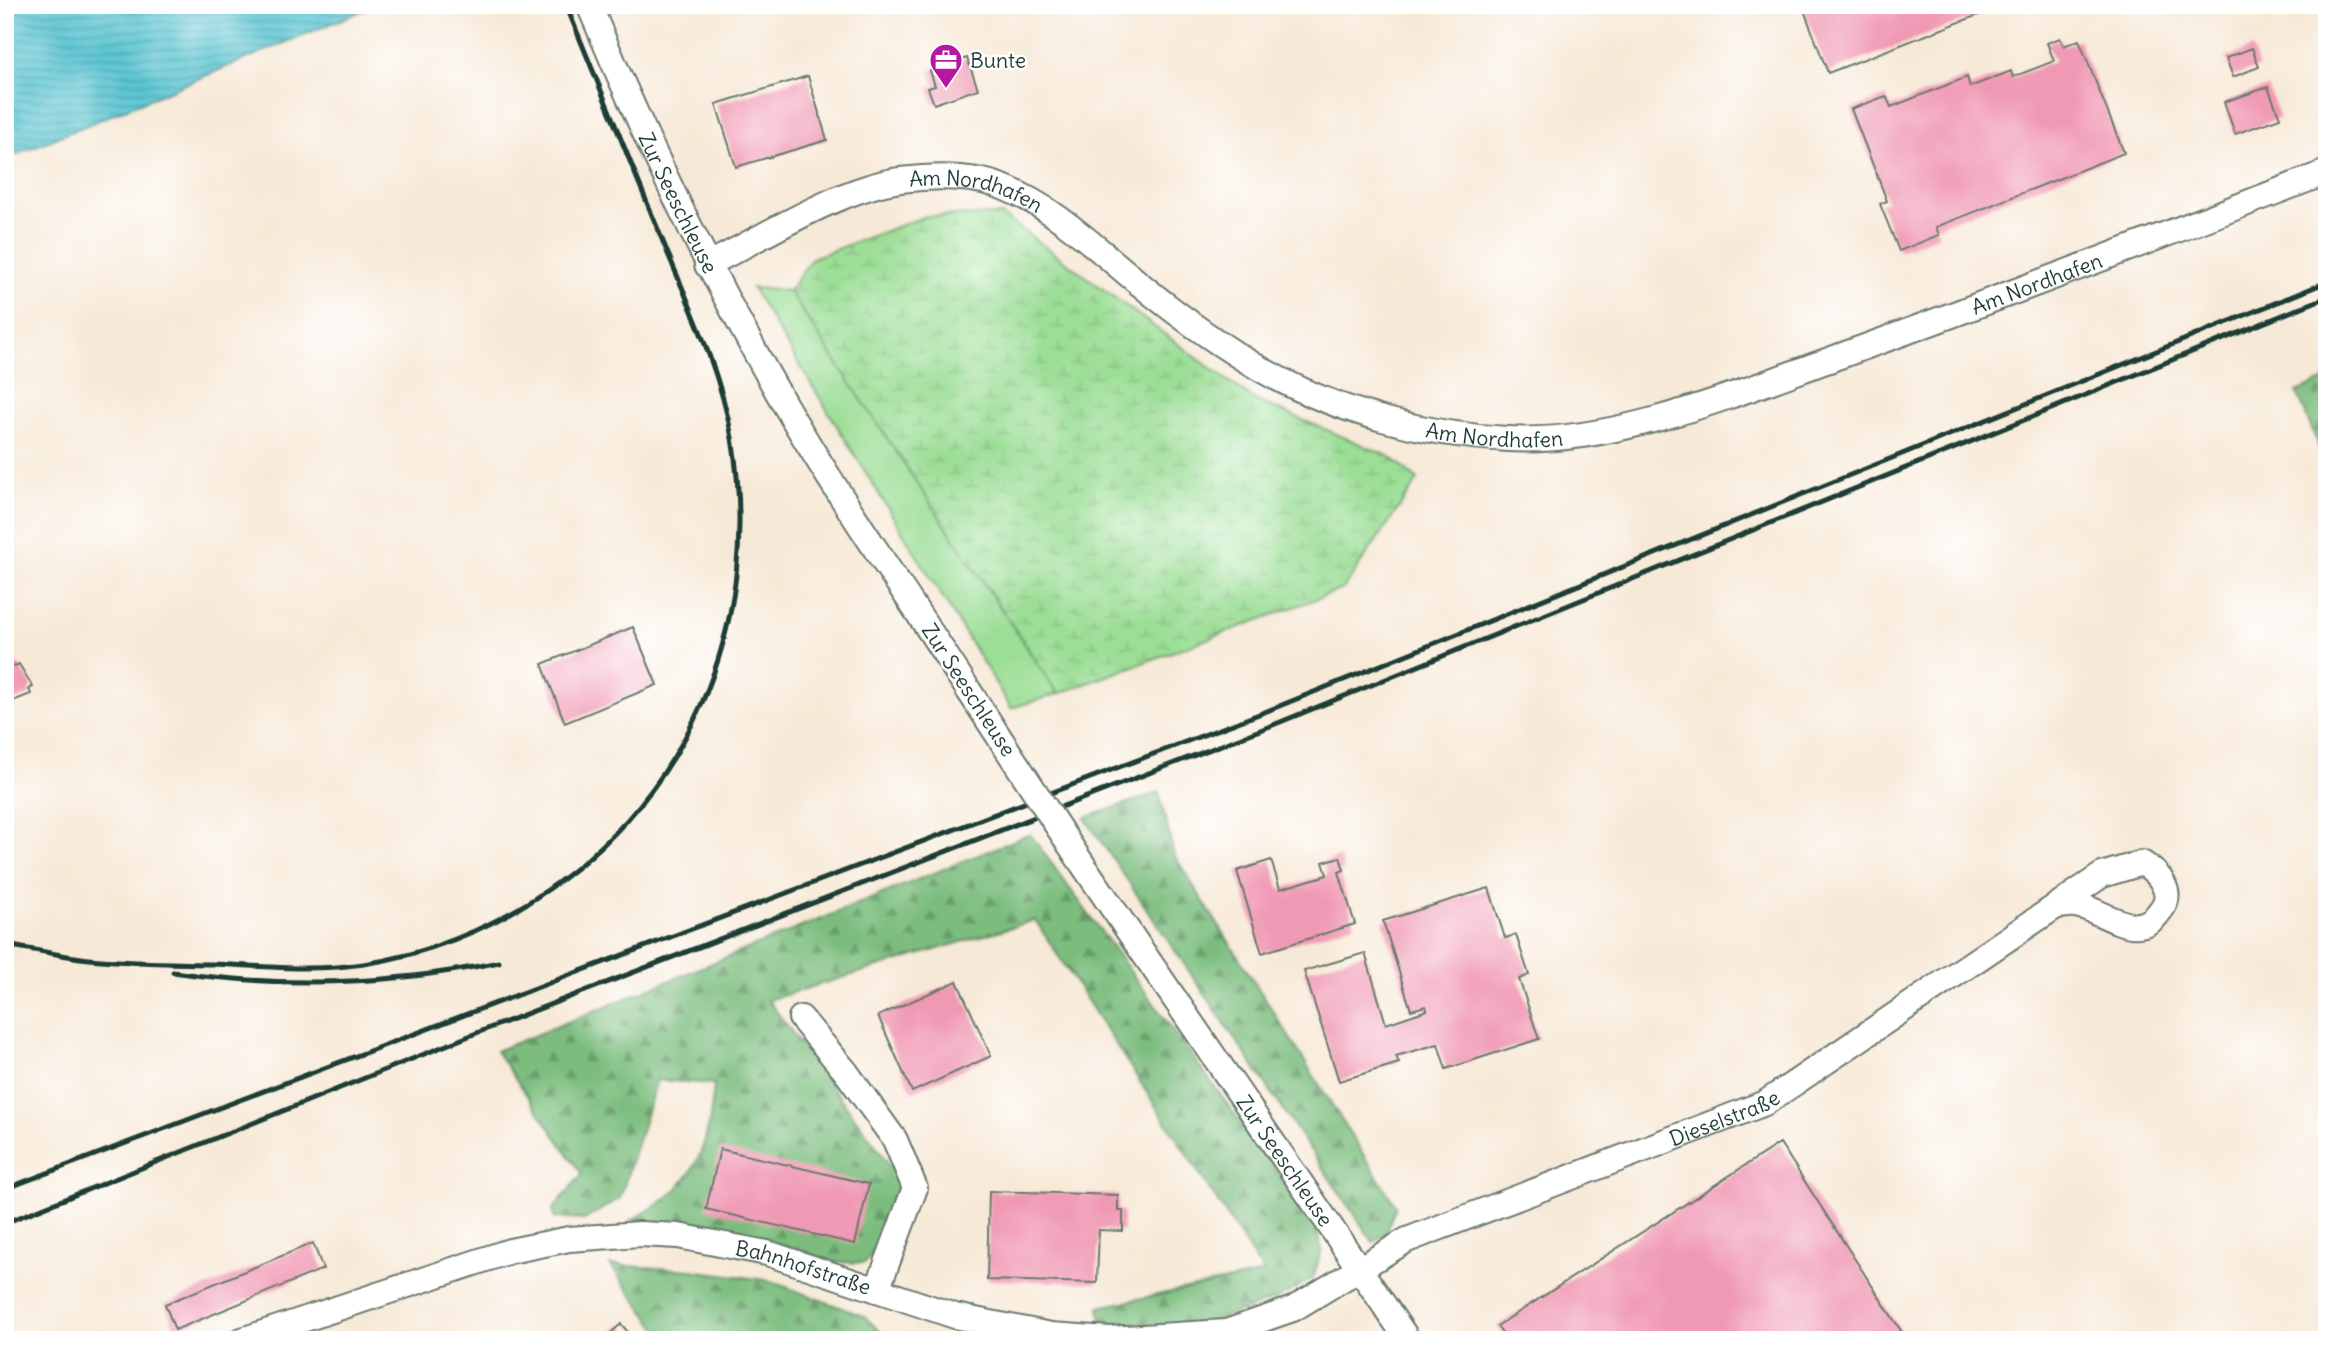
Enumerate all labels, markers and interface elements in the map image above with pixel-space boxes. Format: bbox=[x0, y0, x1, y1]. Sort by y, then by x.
office icon: Bunte bbox=[927, 41, 965, 90]
place label: Bunte bbox=[970, 47, 1026, 74]
street label: Zur Seeschleuse bbox=[633, 128, 724, 278]
street label: Am Nordhafen bbox=[908, 164, 1048, 218]
street label: Am Nordhafen bbox=[1968, 246, 2106, 320]
street label: Am Nordhafen bbox=[1424, 416, 1564, 453]
street label: Zur Seeschleuse bbox=[916, 618, 1022, 762]
street label: Dieselstraße bbox=[1665, 1084, 1785, 1152]
street label: Zur Seeschleuse bbox=[1231, 1090, 1340, 1231]
street label: Bahnhofstraße bbox=[733, 1234, 874, 1300]

